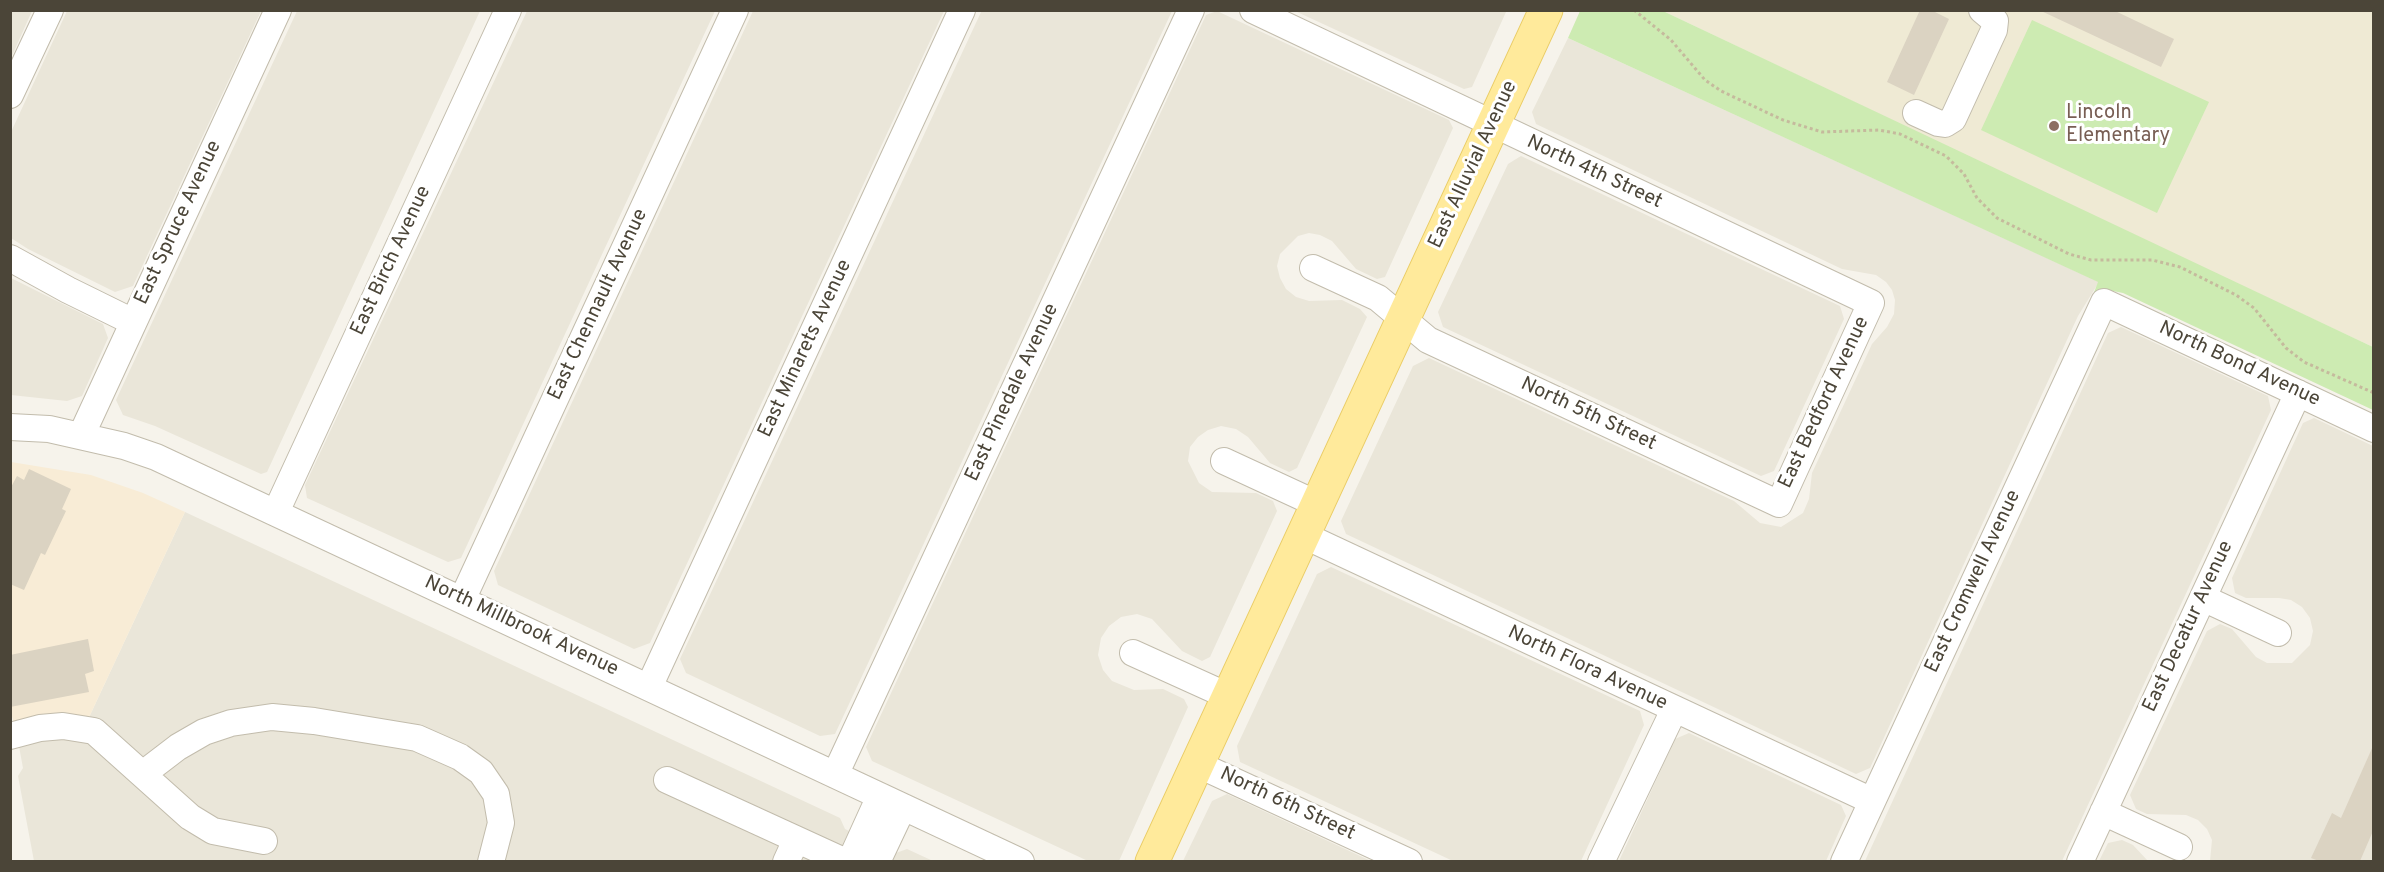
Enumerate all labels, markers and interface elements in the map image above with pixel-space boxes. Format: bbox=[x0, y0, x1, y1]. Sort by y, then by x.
street label: East Alluvial Avenue bbox=[1425, 77, 1523, 253]
place label: Lincoln Elementary bbox=[2066, 102, 2170, 149]
marker: Lincoln Elementary bbox=[2047, 119, 2061, 133]
street label: North 4th Street bbox=[1522, 131, 1666, 215]
street label: East Spruce Avenue bbox=[130, 137, 228, 309]
street label: East Birch Avenue bbox=[347, 182, 437, 340]
street label: East Chennault Avenue bbox=[544, 206, 654, 404]
street label: East Minarets Avenue bbox=[754, 256, 858, 442]
street label: East Pinedale Avenue bbox=[961, 300, 1065, 486]
street label: East Bedford Avenue bbox=[1775, 313, 1875, 493]
street label: North Bond Avenue bbox=[2155, 317, 2323, 413]
street label: North 5th Street bbox=[1516, 373, 1660, 457]
street label: East Cromwell Avenue bbox=[1921, 487, 2027, 677]
street label: East Decatur Avenue bbox=[2139, 538, 2239, 716]
street label: North Millbrook Avenue bbox=[420, 571, 622, 683]
street label: North Flora Avenue bbox=[1503, 621, 1671, 717]
street label: North 6th Street bbox=[1216, 763, 1358, 847]

